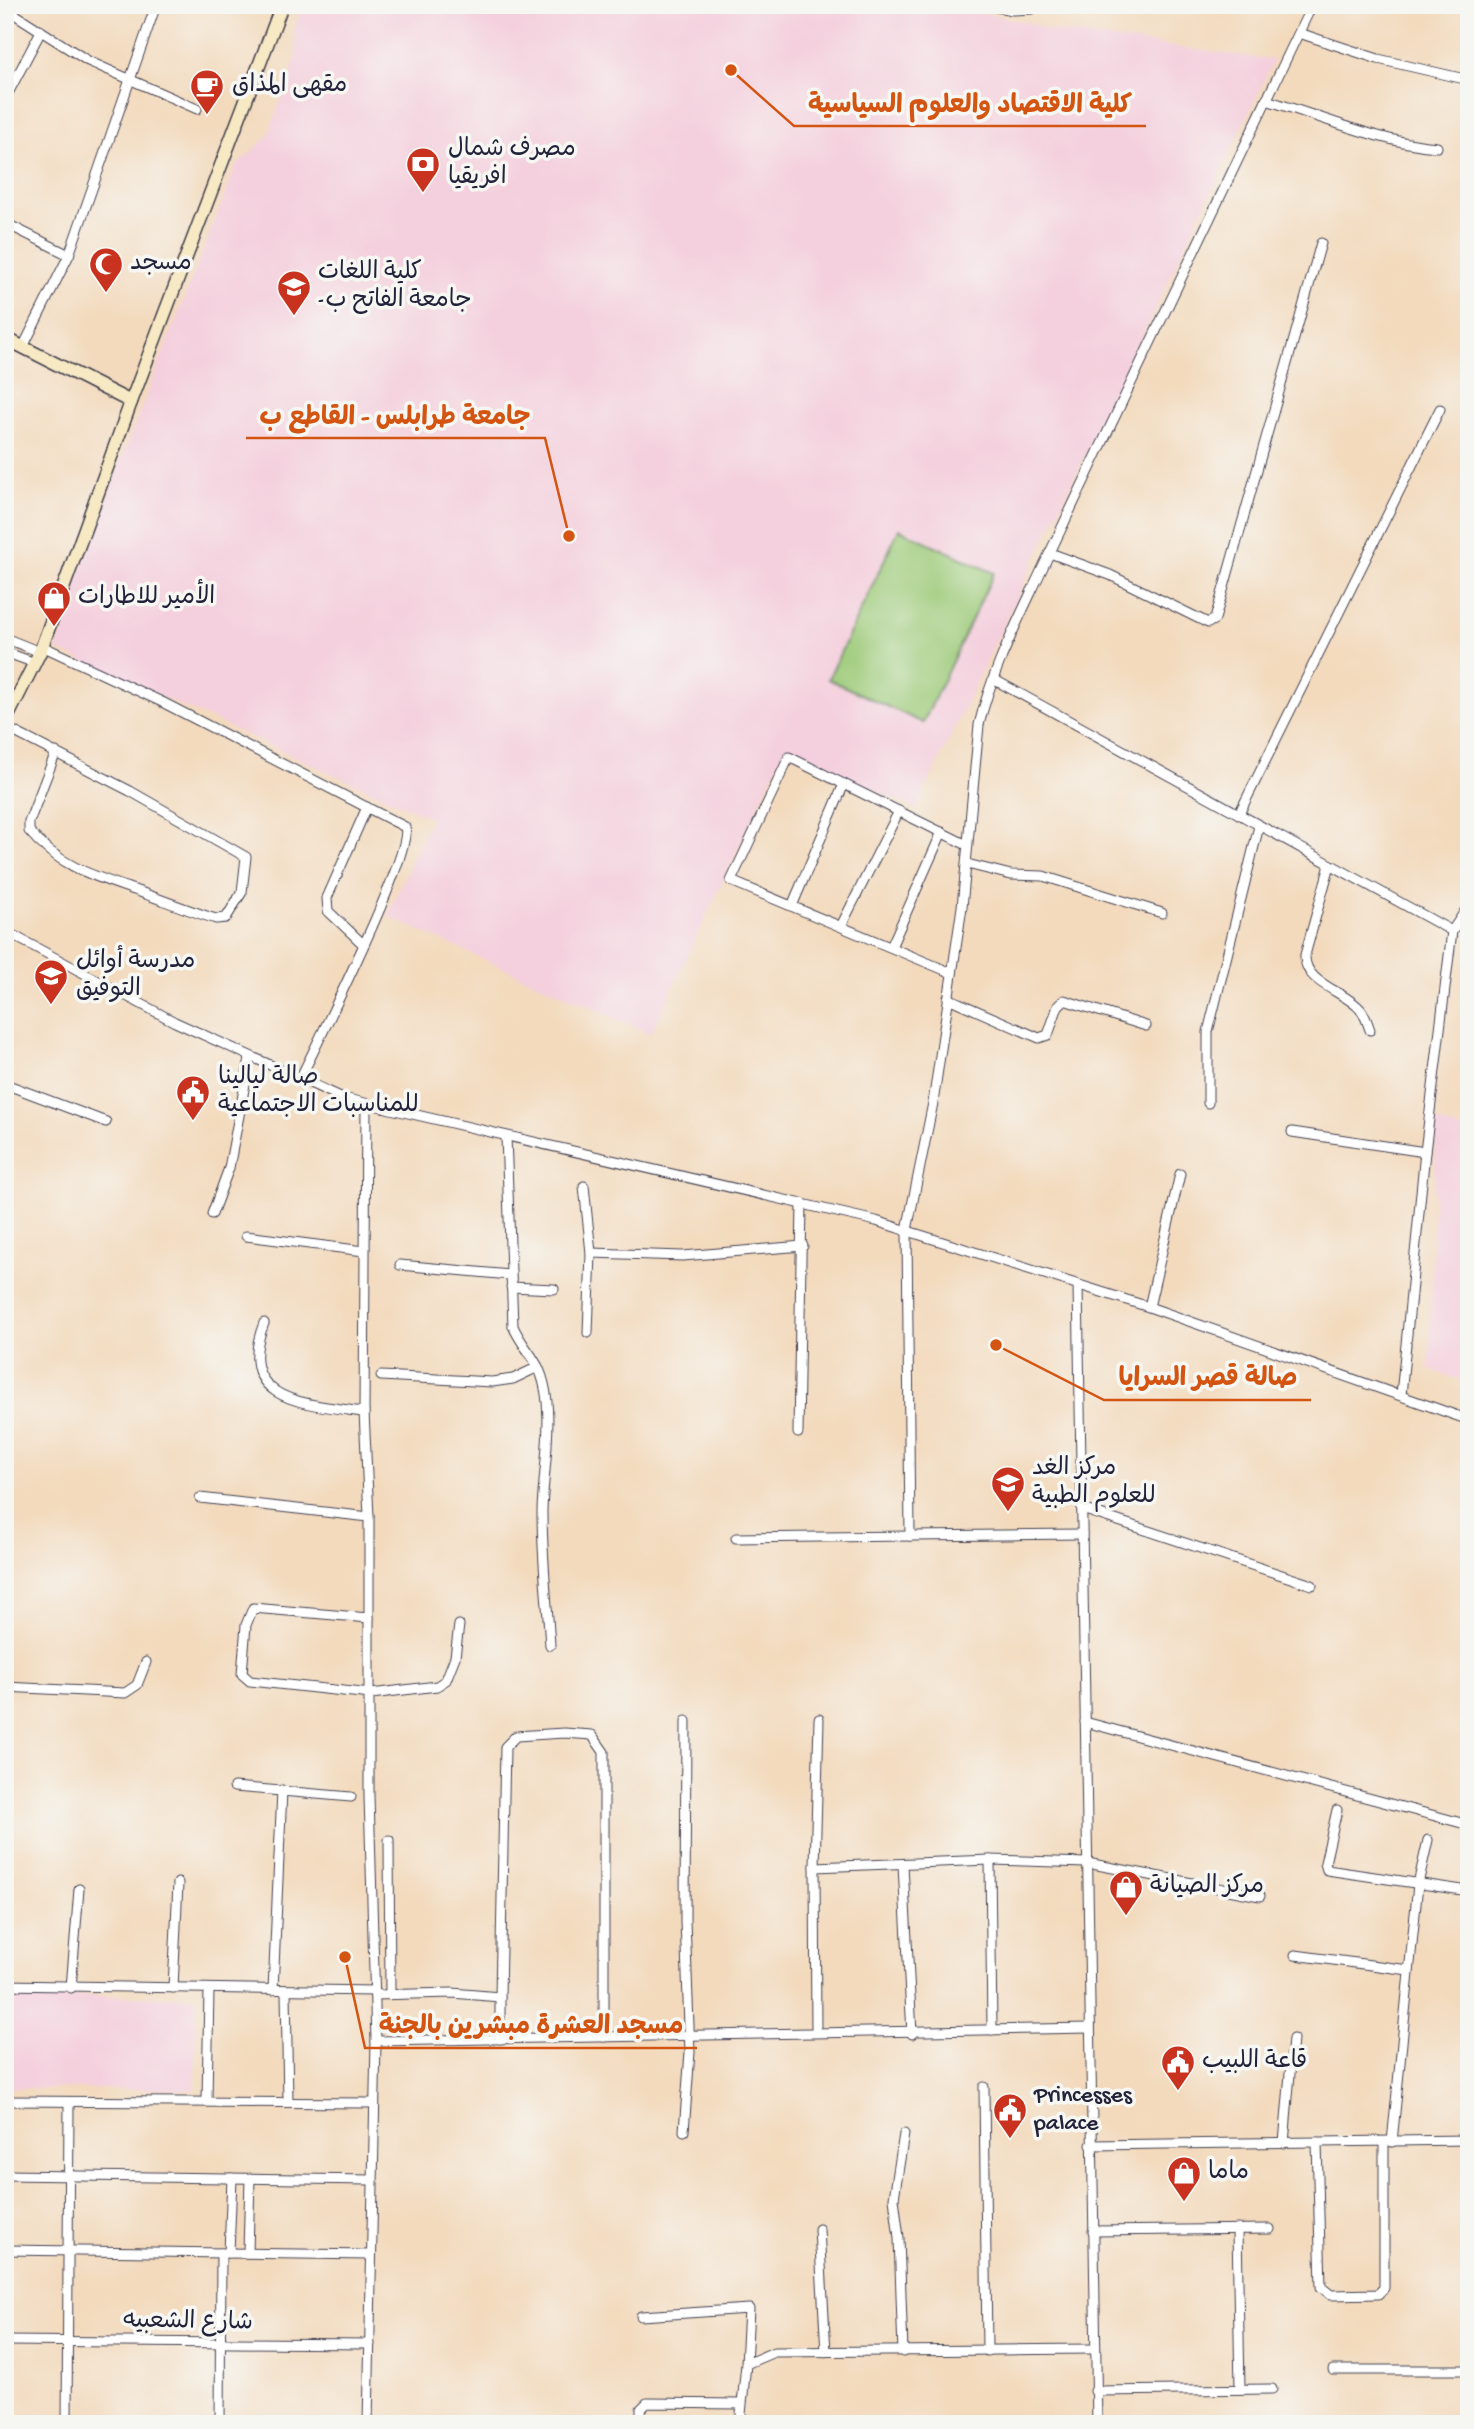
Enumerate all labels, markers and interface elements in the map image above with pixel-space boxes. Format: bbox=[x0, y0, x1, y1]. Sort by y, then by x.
cafe icon: مقهى المذاق bbox=[188, 67, 226, 116]
place label: مقهى المذاق bbox=[232, 72, 347, 101]
callout: كلية الاقتصاد والعلوم السياسية bbox=[794, 79, 1146, 126]
text: كلية الاقتصاد والعلوم السياسية bbox=[808, 90, 1132, 123]
place label: مصرف شمال افريقيا bbox=[448, 136, 576, 193]
bank icon: مصرف شمال افريقيا bbox=[404, 145, 442, 194]
mosque icon: مسجد bbox=[87, 245, 125, 294]
place label: مسجد bbox=[130, 250, 192, 279]
place label: كلية اللغات -جامعة الفاتح ب bbox=[318, 259, 472, 316]
school or university icon: كلية اللغات -جامعة الفاتح ب bbox=[275, 268, 313, 317]
callout: جامعة طرابلس - القاطع ب bbox=[246, 391, 545, 438]
text: جامعة طرابلس - القاطع ب bbox=[259, 403, 531, 435]
place label: الأمير للاطارات bbox=[78, 578, 215, 613]
shop icon: الأمير للاطارات bbox=[35, 579, 73, 628]
place label: مدرسة أوائل التوفيق bbox=[76, 944, 195, 1005]
school or university icon: مدرسة أوائل التوفيق bbox=[32, 957, 70, 1006]
place label: صالة ليالينا للمناسبات الاجتماعية bbox=[218, 1064, 419, 1121]
public building icon: صالة ليالينا للمناسبات الاجتماعية bbox=[174, 1073, 212, 1122]
callout: صالة قصر السرايا bbox=[1104, 1353, 1311, 1400]
text: صالة قصر السرايا bbox=[1119, 1363, 1297, 1396]
place label: مركز الغد للعلوم الطبية bbox=[1032, 1455, 1156, 1512]
school or university icon: مركز الغد للعلوم الطبية bbox=[989, 1464, 1027, 1513]
shop icon: مركز الصيانة bbox=[1107, 1868, 1145, 1917]
place label: مركز الصيانة bbox=[1150, 1873, 1264, 1902]
callout: مسجد العشرة مبشرين بالجنة bbox=[365, 2001, 697, 2048]
text: مسجد العشرة مبشرين بالجنة bbox=[379, 2012, 683, 2044]
public building icon: قاعة اللبيب bbox=[1159, 2043, 1197, 2092]
place label: قاعة اللبيب bbox=[1202, 2048, 1307, 2077]
place label: Princesses palace bbox=[1033, 2082, 1133, 2139]
public building icon: Princesses palace bbox=[991, 2091, 1029, 2140]
shop icon: ماما bbox=[1165, 2154, 1203, 2203]
place label: ماما bbox=[1208, 2159, 1249, 2188]
street label: شارع الشعبيه bbox=[123, 2307, 253, 2339]

